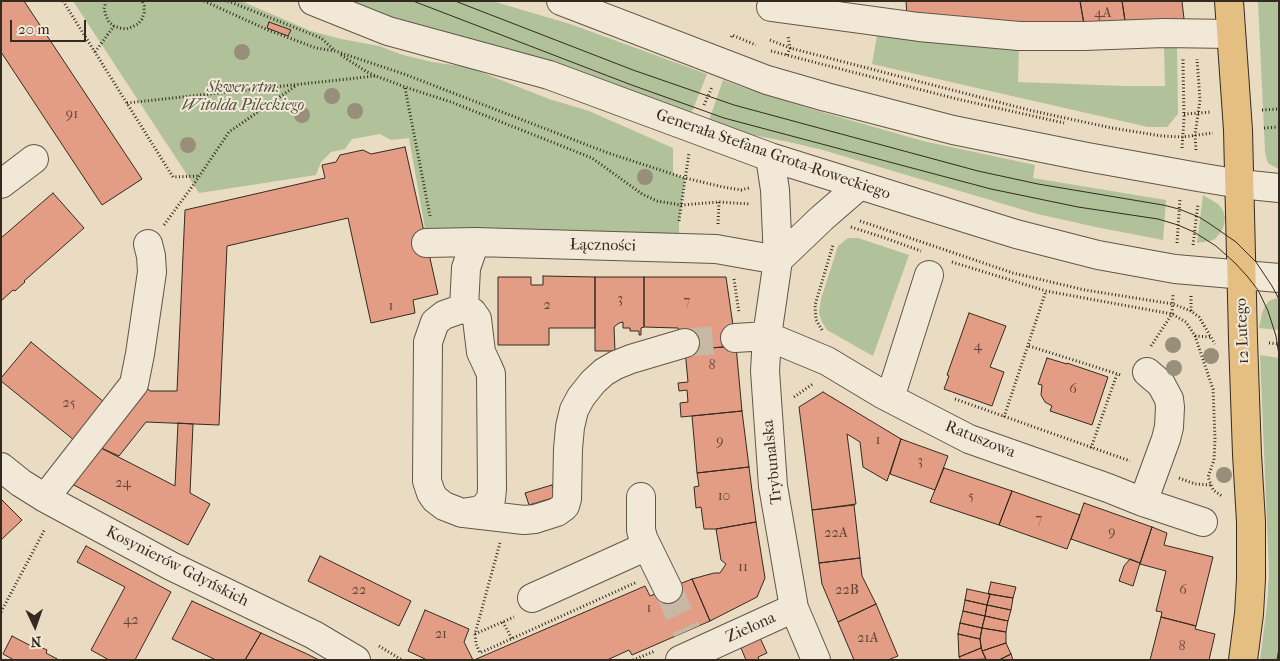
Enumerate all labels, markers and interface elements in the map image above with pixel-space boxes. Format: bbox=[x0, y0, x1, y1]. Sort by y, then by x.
house number: 4A bbox=[1094, 6, 1112, 22]
scale bar bbox=[12, 10, 89, 42]
text: 20 m bbox=[18, 20, 50, 38]
park label: Skwer rtm. Witolda Pileckiego bbox=[182, 78, 304, 116]
street label: Generała Stefana Grota-Roweckiego bbox=[653, 106, 893, 204]
house number: 91 bbox=[66, 107, 78, 123]
street label: Łączności bbox=[570, 236, 636, 256]
house number: 3 bbox=[617, 292, 623, 308]
house number: 7 bbox=[684, 294, 690, 310]
house number: 2 bbox=[543, 298, 551, 314]
street label: 12 Lutego bbox=[1232, 298, 1254, 364]
house number: 1 bbox=[389, 299, 393, 315]
house number: 4 bbox=[974, 339, 982, 355]
house number: 8 bbox=[708, 358, 716, 374]
house number: 6 bbox=[1069, 382, 1077, 398]
house number: 25 bbox=[62, 396, 76, 412]
street label: Ratuszowa bbox=[942, 417, 1018, 463]
street label: Trybunalska bbox=[759, 419, 787, 505]
house number: 1 bbox=[876, 433, 880, 449]
house number: 9 bbox=[716, 434, 724, 450]
house number: 3 bbox=[917, 454, 923, 470]
house number: 24 bbox=[115, 476, 131, 492]
house number: 10 bbox=[718, 489, 730, 505]
house number: 5 bbox=[968, 489, 974, 505]
house number: 7 bbox=[1036, 512, 1042, 528]
street label: Kosynierów Gdyńskich bbox=[102, 523, 252, 611]
house number: 9 bbox=[1108, 525, 1116, 541]
house number: 22A bbox=[824, 526, 848, 542]
house number: 11 bbox=[738, 560, 748, 576]
house number: 22 bbox=[352, 583, 366, 599]
house number: 22B bbox=[835, 583, 859, 599]
house number: 6 bbox=[1179, 583, 1187, 599]
north arrow bbox=[10, 601, 60, 651]
house number: 1 bbox=[647, 601, 651, 617]
street label: Zielona bbox=[723, 609, 779, 647]
house number: 42 bbox=[123, 613, 139, 629]
house number: 21 bbox=[435, 627, 447, 643]
house number: 21A bbox=[857, 631, 879, 647]
text: N bbox=[30, 633, 42, 650]
house number: 8 bbox=[1178, 639, 1186, 655]

